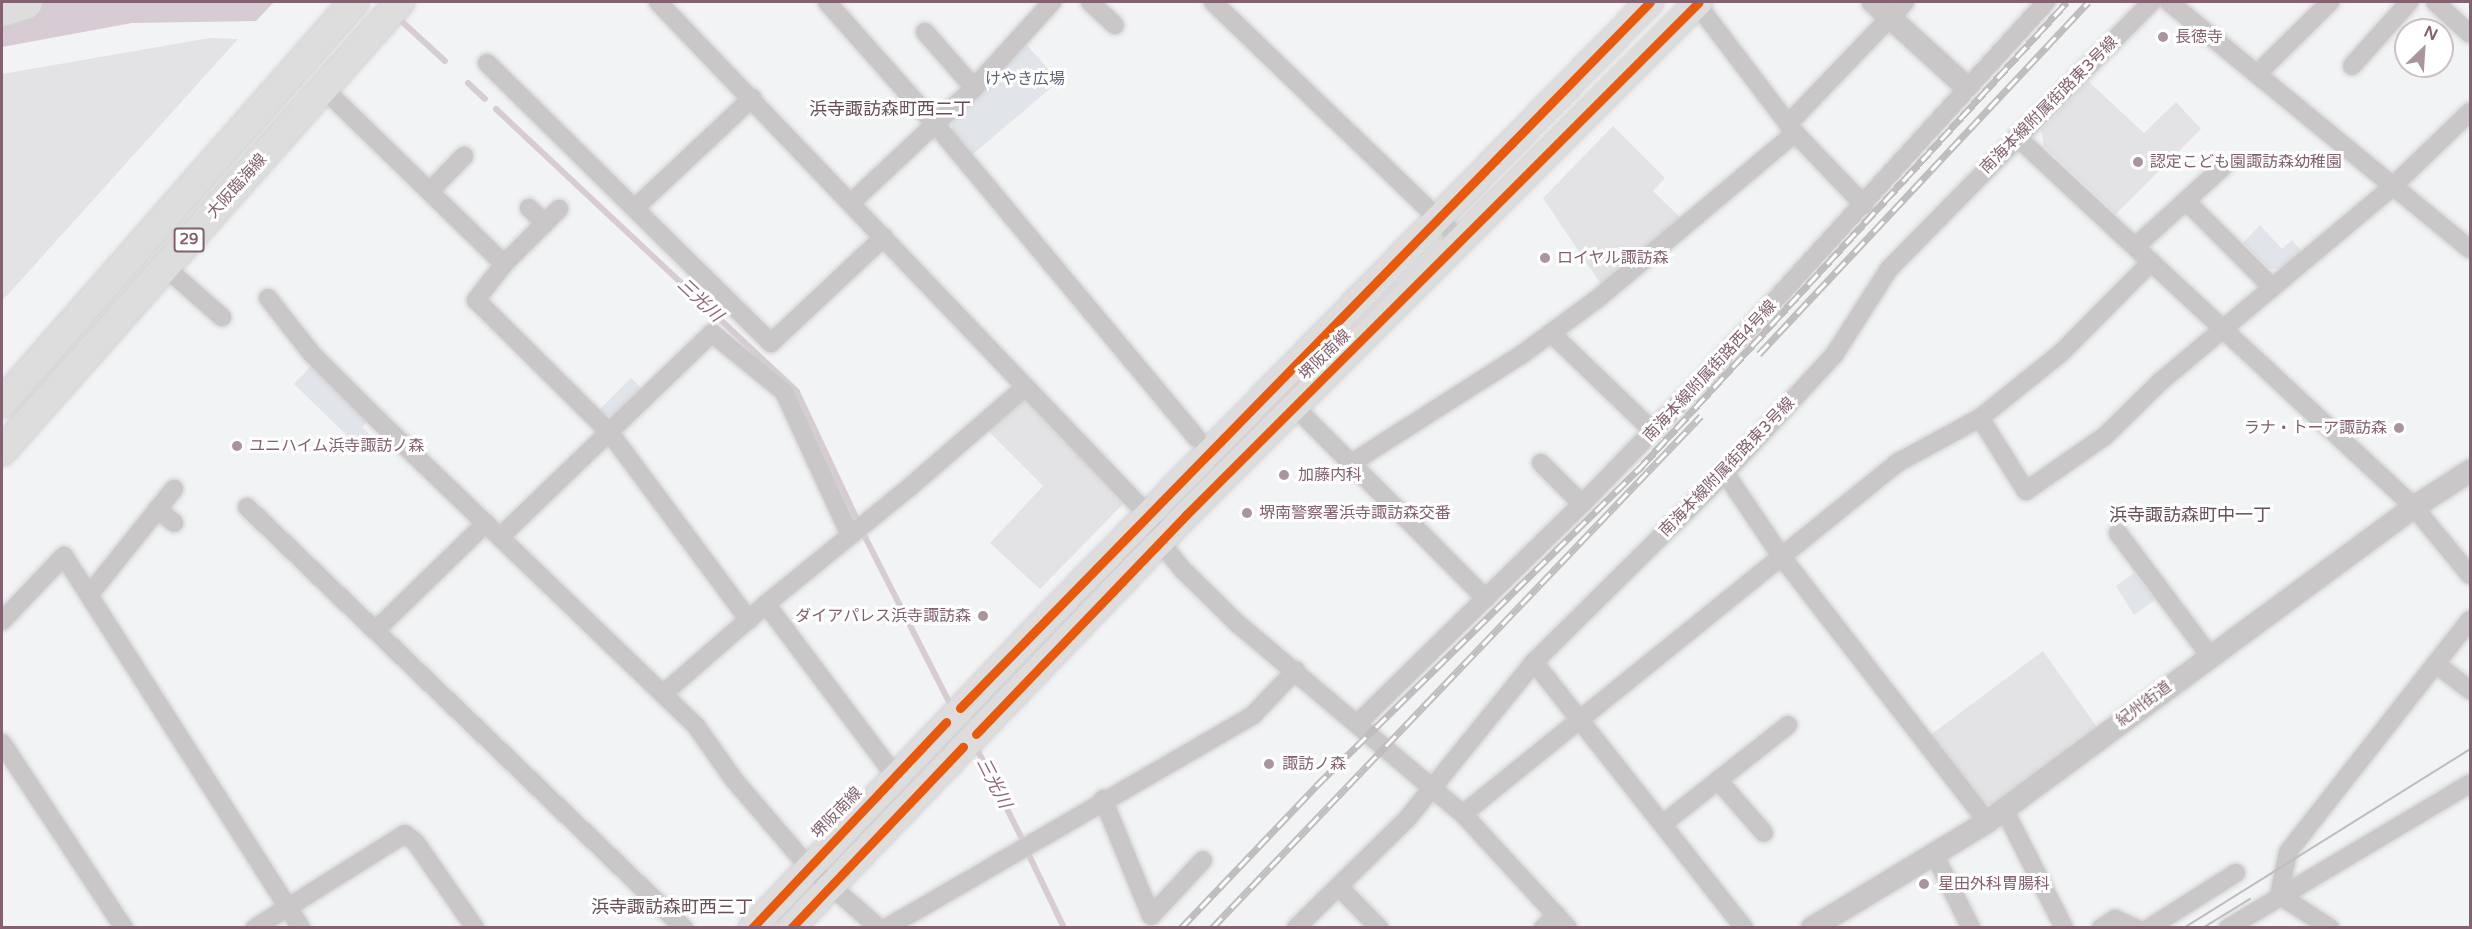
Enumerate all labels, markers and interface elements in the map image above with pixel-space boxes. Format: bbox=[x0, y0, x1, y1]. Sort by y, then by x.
north arrow bbox=[2394, 18, 2454, 78]
text: N bbox=[2421, 22, 2441, 45]
place label: 長徳寺 bbox=[2175, 27, 2223, 47]
marker: 長徳寺 bbox=[2156, 30, 2170, 44]
street label: 南海本線附属街路東3号線 bbox=[1976, 32, 2122, 178]
park label: けやき広場 bbox=[985, 69, 1065, 89]
district label: 浜寺諏訪森町西二丁 bbox=[809, 98, 971, 120]
street label: 大阪臨海線 bbox=[203, 150, 271, 222]
place label: 認定こども園諏訪森幼稚園 bbox=[2150, 152, 2342, 172]
marker: 認定こども園諏訪森幼稚園 bbox=[2131, 155, 2145, 169]
road number: 29 bbox=[172, 228, 206, 252]
place label: ロイヤル諏訪森 bbox=[1557, 248, 1669, 268]
marker: ロイヤル諏訪森 bbox=[1538, 251, 1552, 265]
water label: 三光川 bbox=[673, 274, 727, 326]
street label: 南海本線附属街路西4号線 bbox=[1640, 296, 1780, 446]
street label: 堺阪南線 bbox=[1295, 326, 1355, 384]
street label: 南海本線附属街路東3号線 bbox=[1655, 393, 1799, 541]
place label: ラナ・トーア諏訪森 bbox=[2243, 418, 2387, 438]
marker: ラナ・トーア諏訪森 bbox=[2392, 421, 2406, 435]
place label: ユニハイム浜寺諏訪ノ森 bbox=[249, 436, 425, 456]
marker: ユニハイム浜寺諏訪ノ森 bbox=[230, 439, 244, 453]
place label: 加藤内科 bbox=[1298, 465, 1362, 485]
marker: 加藤内科 bbox=[1275, 466, 1293, 484]
place label: 堺南警察署浜寺諏訪森交番 bbox=[1259, 503, 1451, 523]
district label: 浜寺諏訪森町中一丁 bbox=[2109, 504, 2271, 526]
marker: 堺南警察署浜寺諏訪森交番 bbox=[1240, 506, 1254, 520]
place label: ダイアパレス浜寺諏訪森 bbox=[795, 606, 971, 626]
marker: ダイアパレス浜寺諏訪森 bbox=[976, 609, 990, 623]
street label: 紀州街道 bbox=[2113, 677, 2175, 731]
water label: 三光川 bbox=[972, 754, 1016, 812]
place label: 諏訪ノ森 bbox=[1282, 754, 1346, 774]
marker: 諏訪ノ森 bbox=[1260, 755, 1278, 773]
street label: 堺阪南線 bbox=[808, 783, 866, 843]
place label: 星田外科胃腸科 bbox=[1938, 874, 2050, 894]
marker: 星田外科胃腸科 bbox=[1915, 875, 1933, 893]
district label: 浜寺諏訪森町西三丁 bbox=[591, 896, 753, 918]

